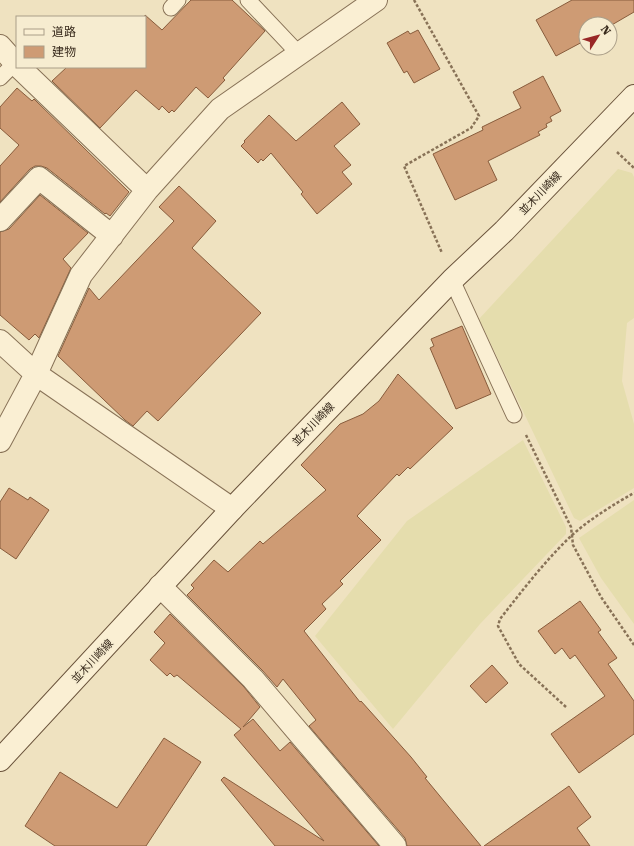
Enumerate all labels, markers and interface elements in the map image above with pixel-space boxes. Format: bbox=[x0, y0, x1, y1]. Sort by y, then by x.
legend bbox=[16, 16, 146, 68]
north arrow bbox=[578, 16, 618, 56]
text: N bbox=[598, 23, 614, 38]
text: 道路 bbox=[52, 25, 76, 39]
text: 建物 bbox=[52, 45, 76, 59]
street label: 並木川崎線 bbox=[517, 169, 564, 218]
street label: 並木川崎線 bbox=[290, 400, 337, 449]
street label: 並木川崎線 bbox=[69, 637, 116, 686]

